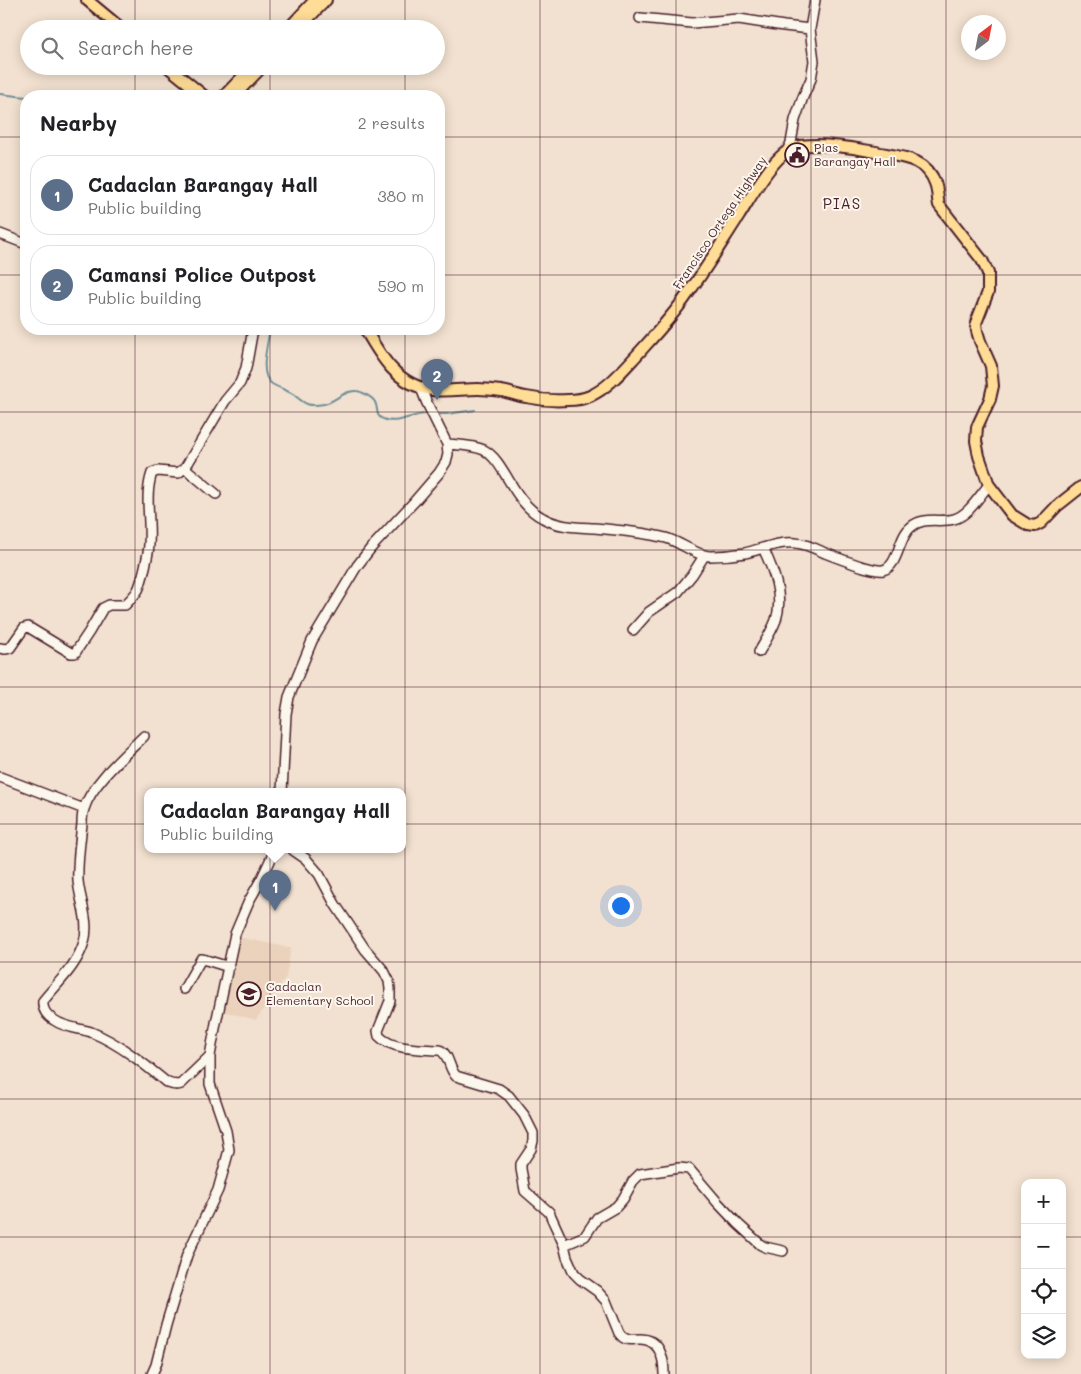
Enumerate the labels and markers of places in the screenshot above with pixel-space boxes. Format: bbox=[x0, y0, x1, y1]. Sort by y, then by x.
place label: Pias Barangay Hall bbox=[814, 139, 896, 169]
public building icon: Pias Barangay Hall bbox=[784, 142, 810, 168]
pin: 2 bbox=[421, 359, 453, 400]
pin: 1 bbox=[259, 870, 291, 911]
place label: Cadaclan Elementary School bbox=[266, 978, 374, 1008]
school or university icon: Cadaclan Elementary School bbox=[236, 981, 262, 1007]

